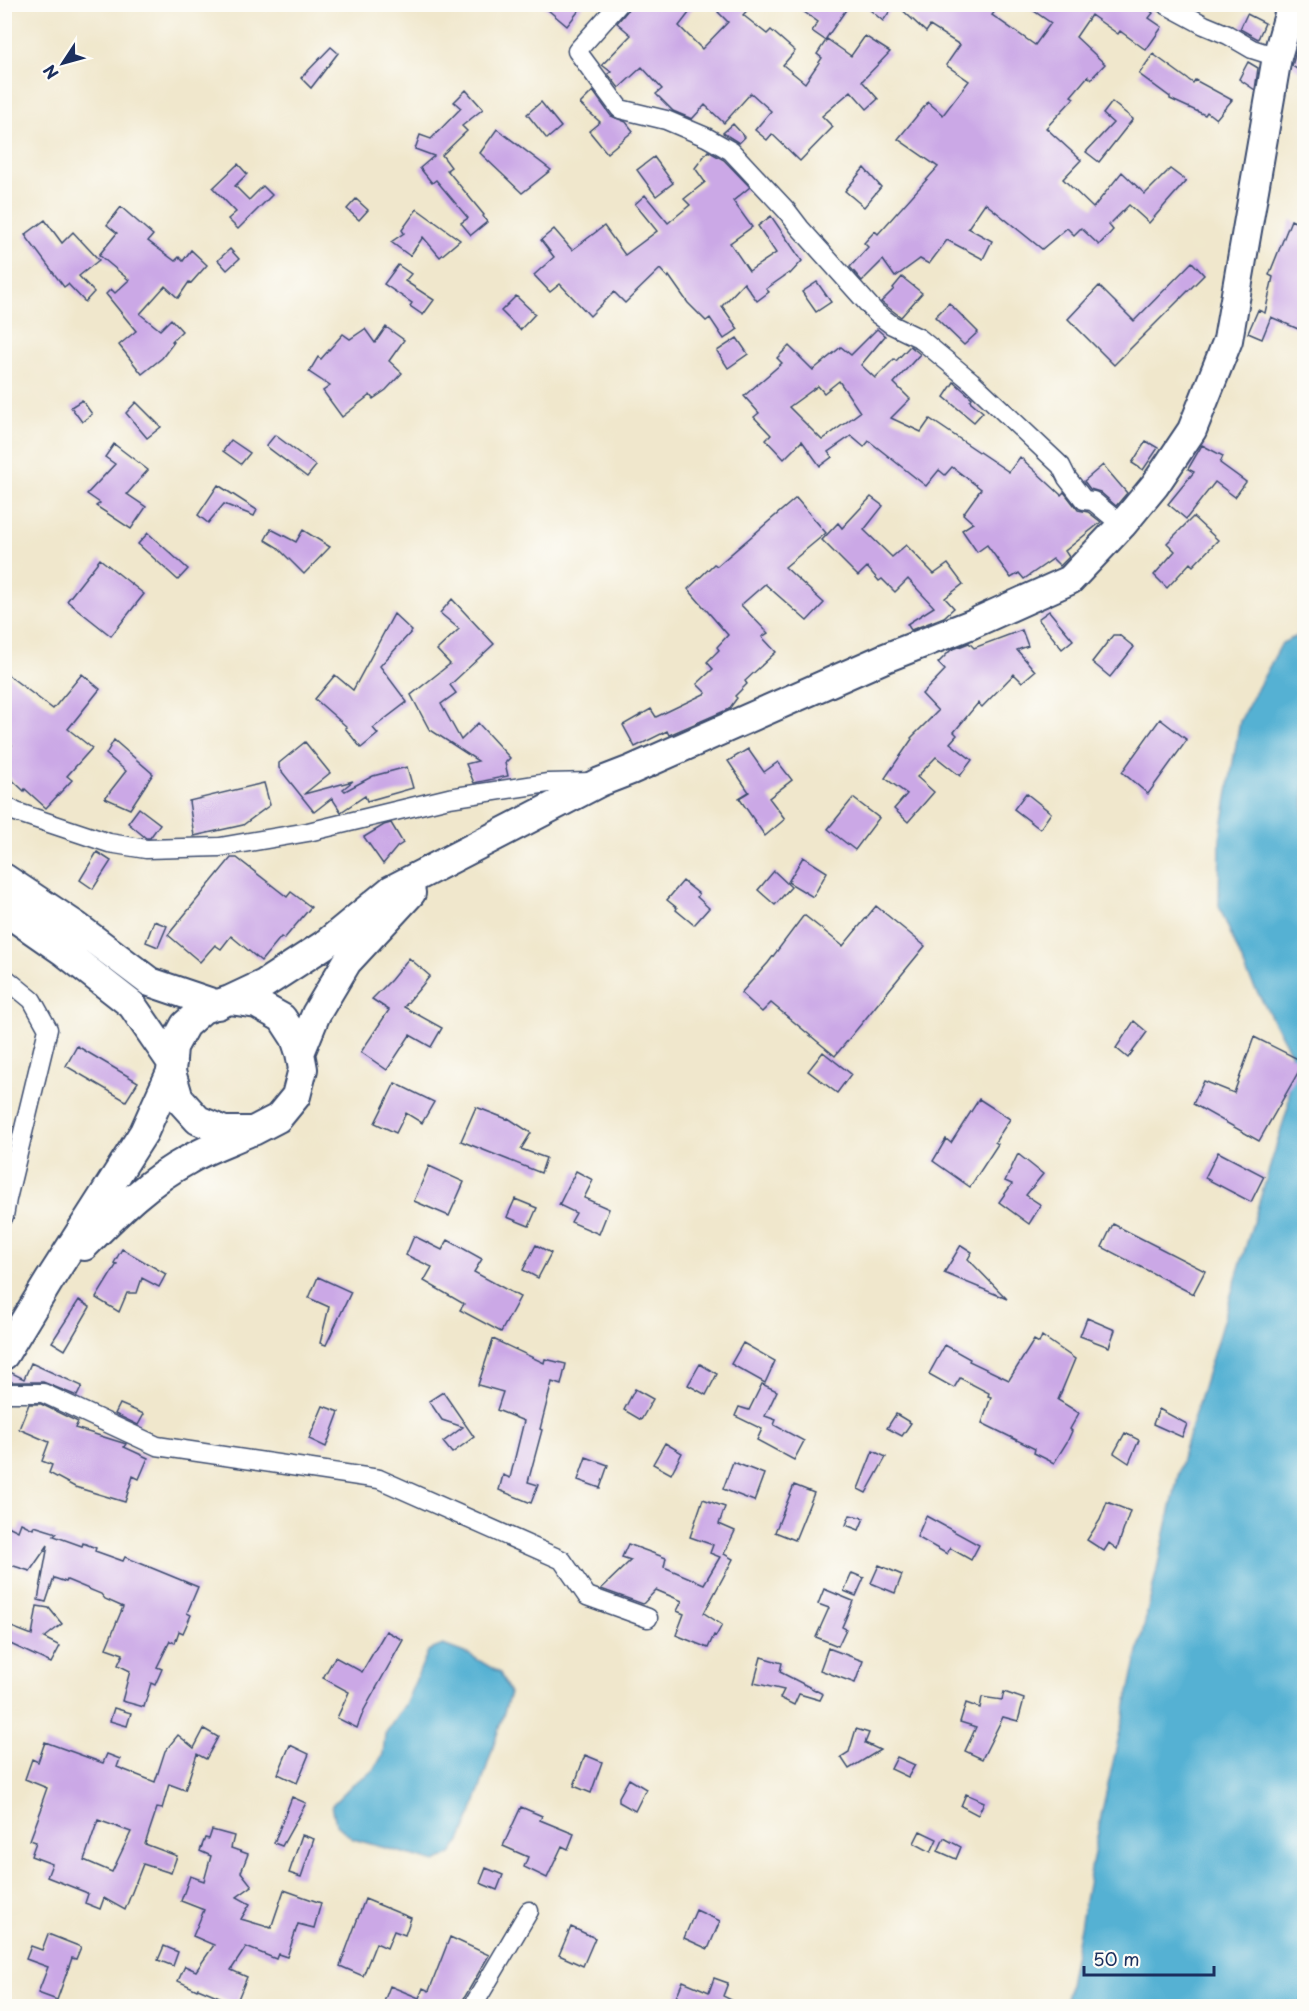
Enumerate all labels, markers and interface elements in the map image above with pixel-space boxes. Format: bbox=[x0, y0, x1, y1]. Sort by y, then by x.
north arrow bbox=[33, 33, 93, 93]
text: N bbox=[37, 60, 63, 85]
scale bar bbox=[1084, 1939, 1214, 1977]
text: 50 m bbox=[1093, 1945, 1140, 1972]

